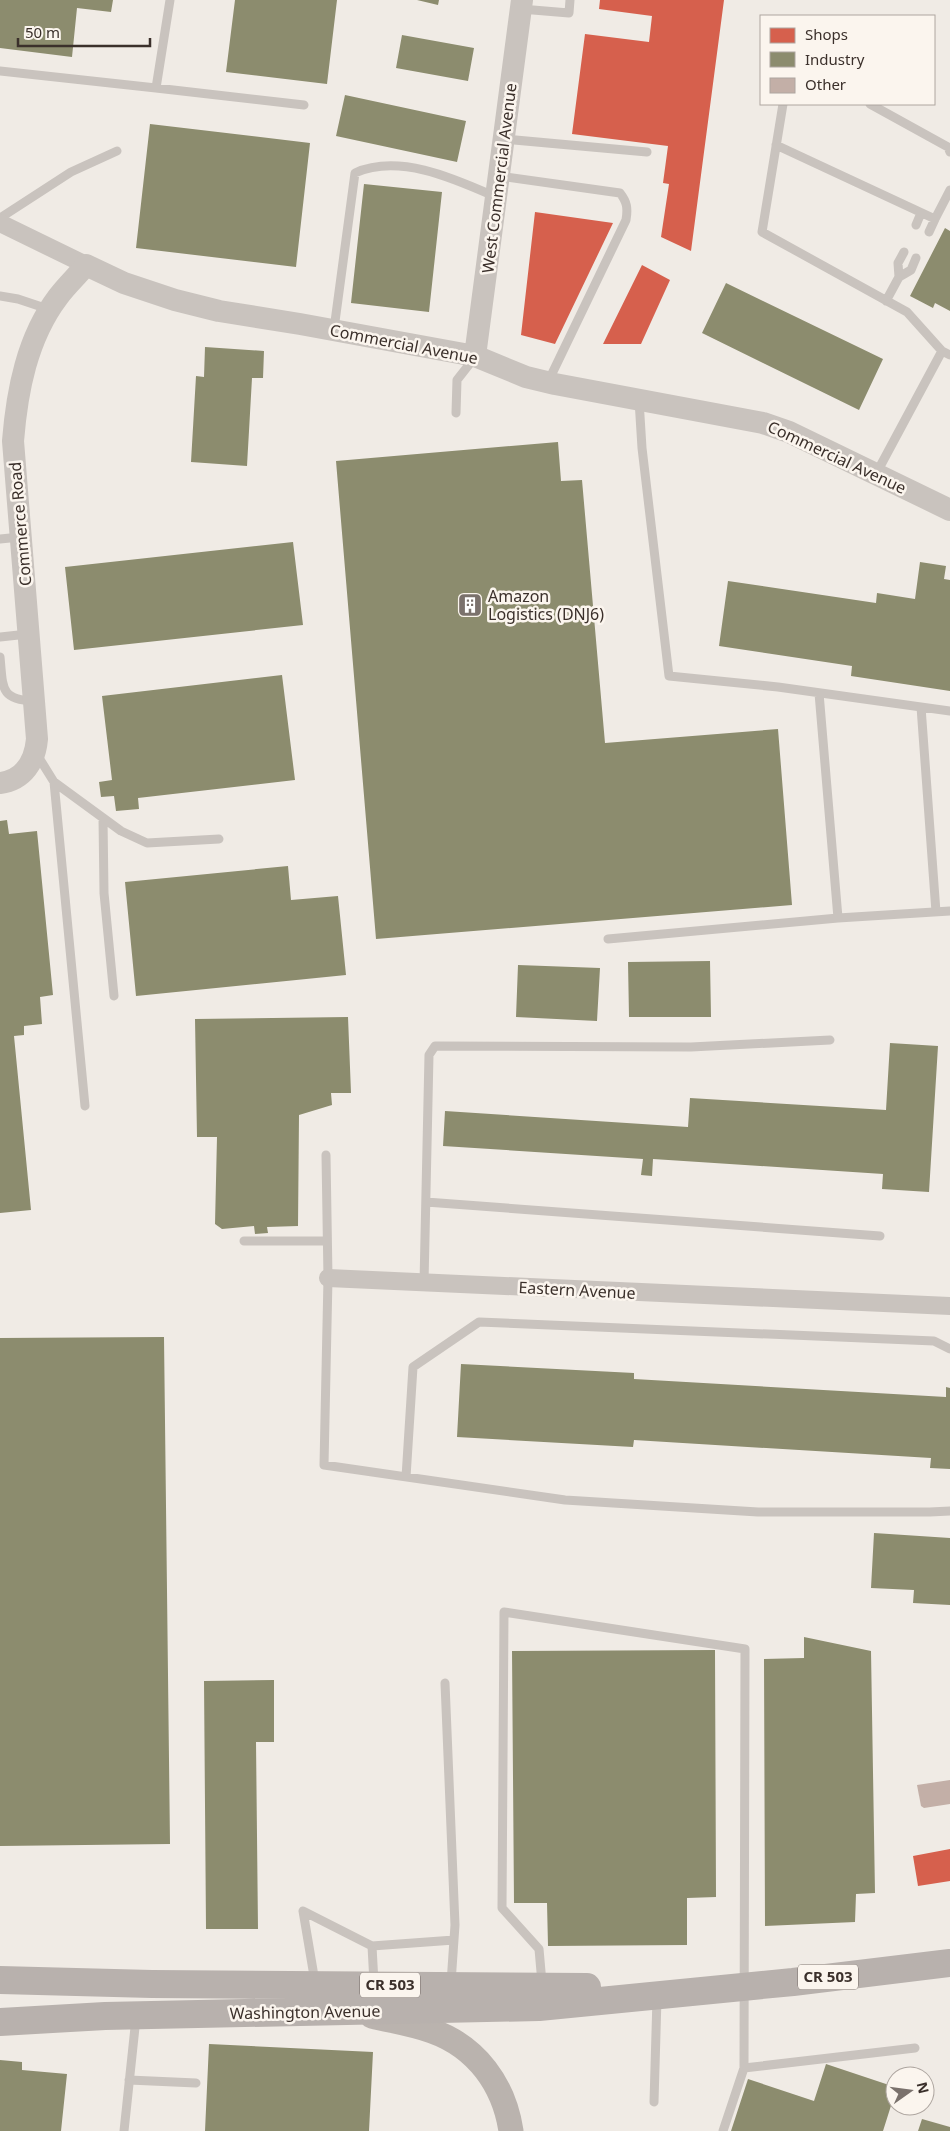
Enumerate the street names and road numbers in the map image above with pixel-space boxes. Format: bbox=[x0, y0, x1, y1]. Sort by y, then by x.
street label: West Commercial Avenue bbox=[476, 82, 522, 274]
street label: Commercial Avenue bbox=[328, 319, 480, 369]
street label: Commercial Avenue bbox=[764, 415, 910, 499]
street label: Commerce Road bbox=[4, 461, 36, 587]
street label: Eastern Avenue bbox=[518, 1276, 636, 1304]
road number: CR 503 bbox=[798, 1964, 858, 1990]
road number: CR 503 bbox=[360, 1972, 420, 1998]
street label: Washington Avenue bbox=[230, 2000, 380, 2024]

